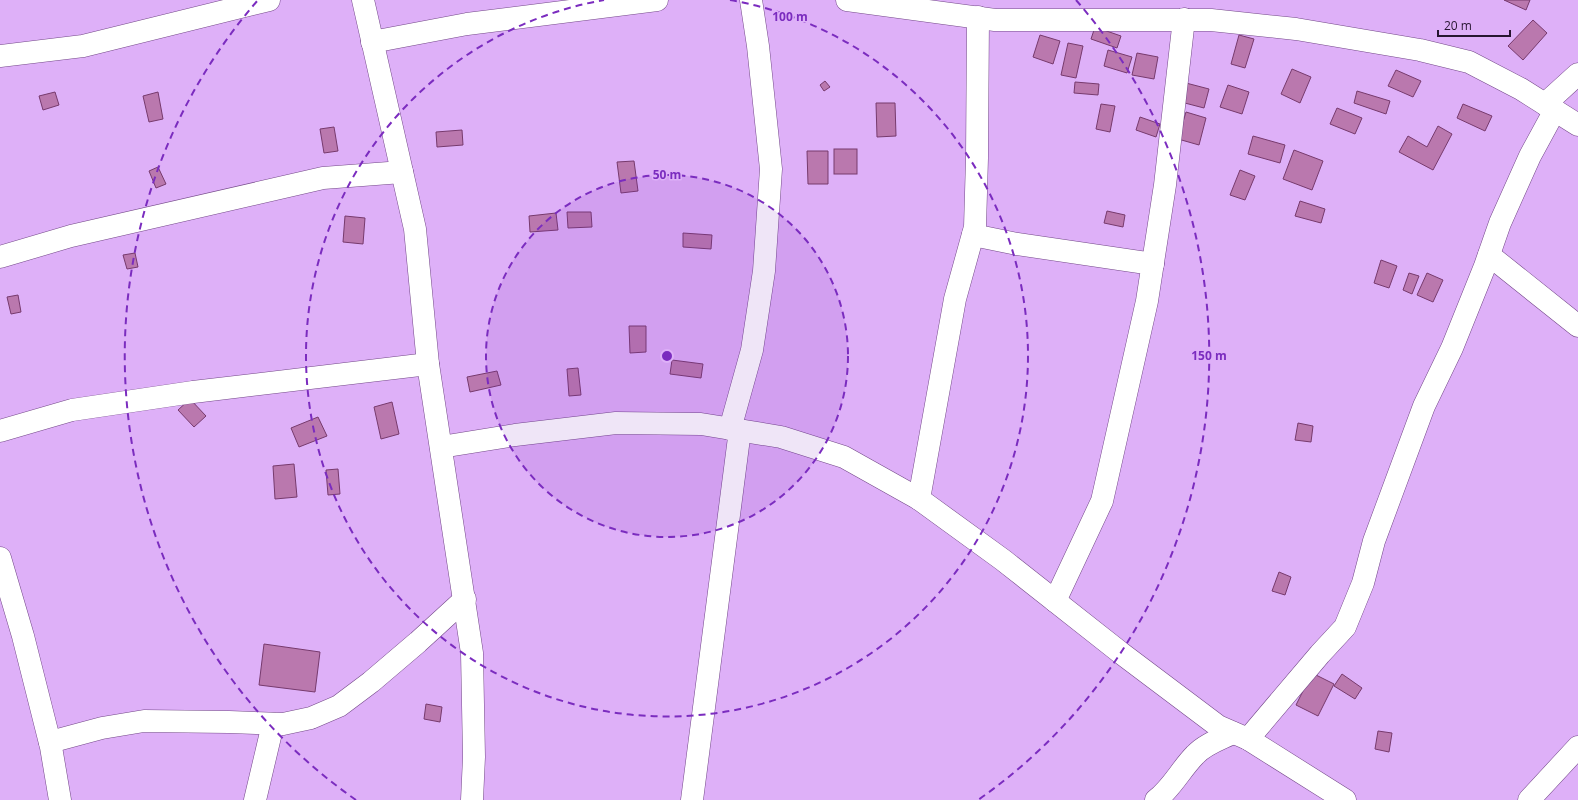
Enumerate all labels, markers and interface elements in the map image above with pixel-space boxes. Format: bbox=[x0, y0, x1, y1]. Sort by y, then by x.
text: 100 m bbox=[772, 8, 808, 25]
scale bar bbox=[1438, 12, 1510, 38]
text: 20 m bbox=[1444, 17, 1472, 34]
text: 50 m bbox=[653, 166, 681, 183]
text: 150 m bbox=[1191, 347, 1227, 364]
centre of rings bbox=[660, 349, 674, 363]

